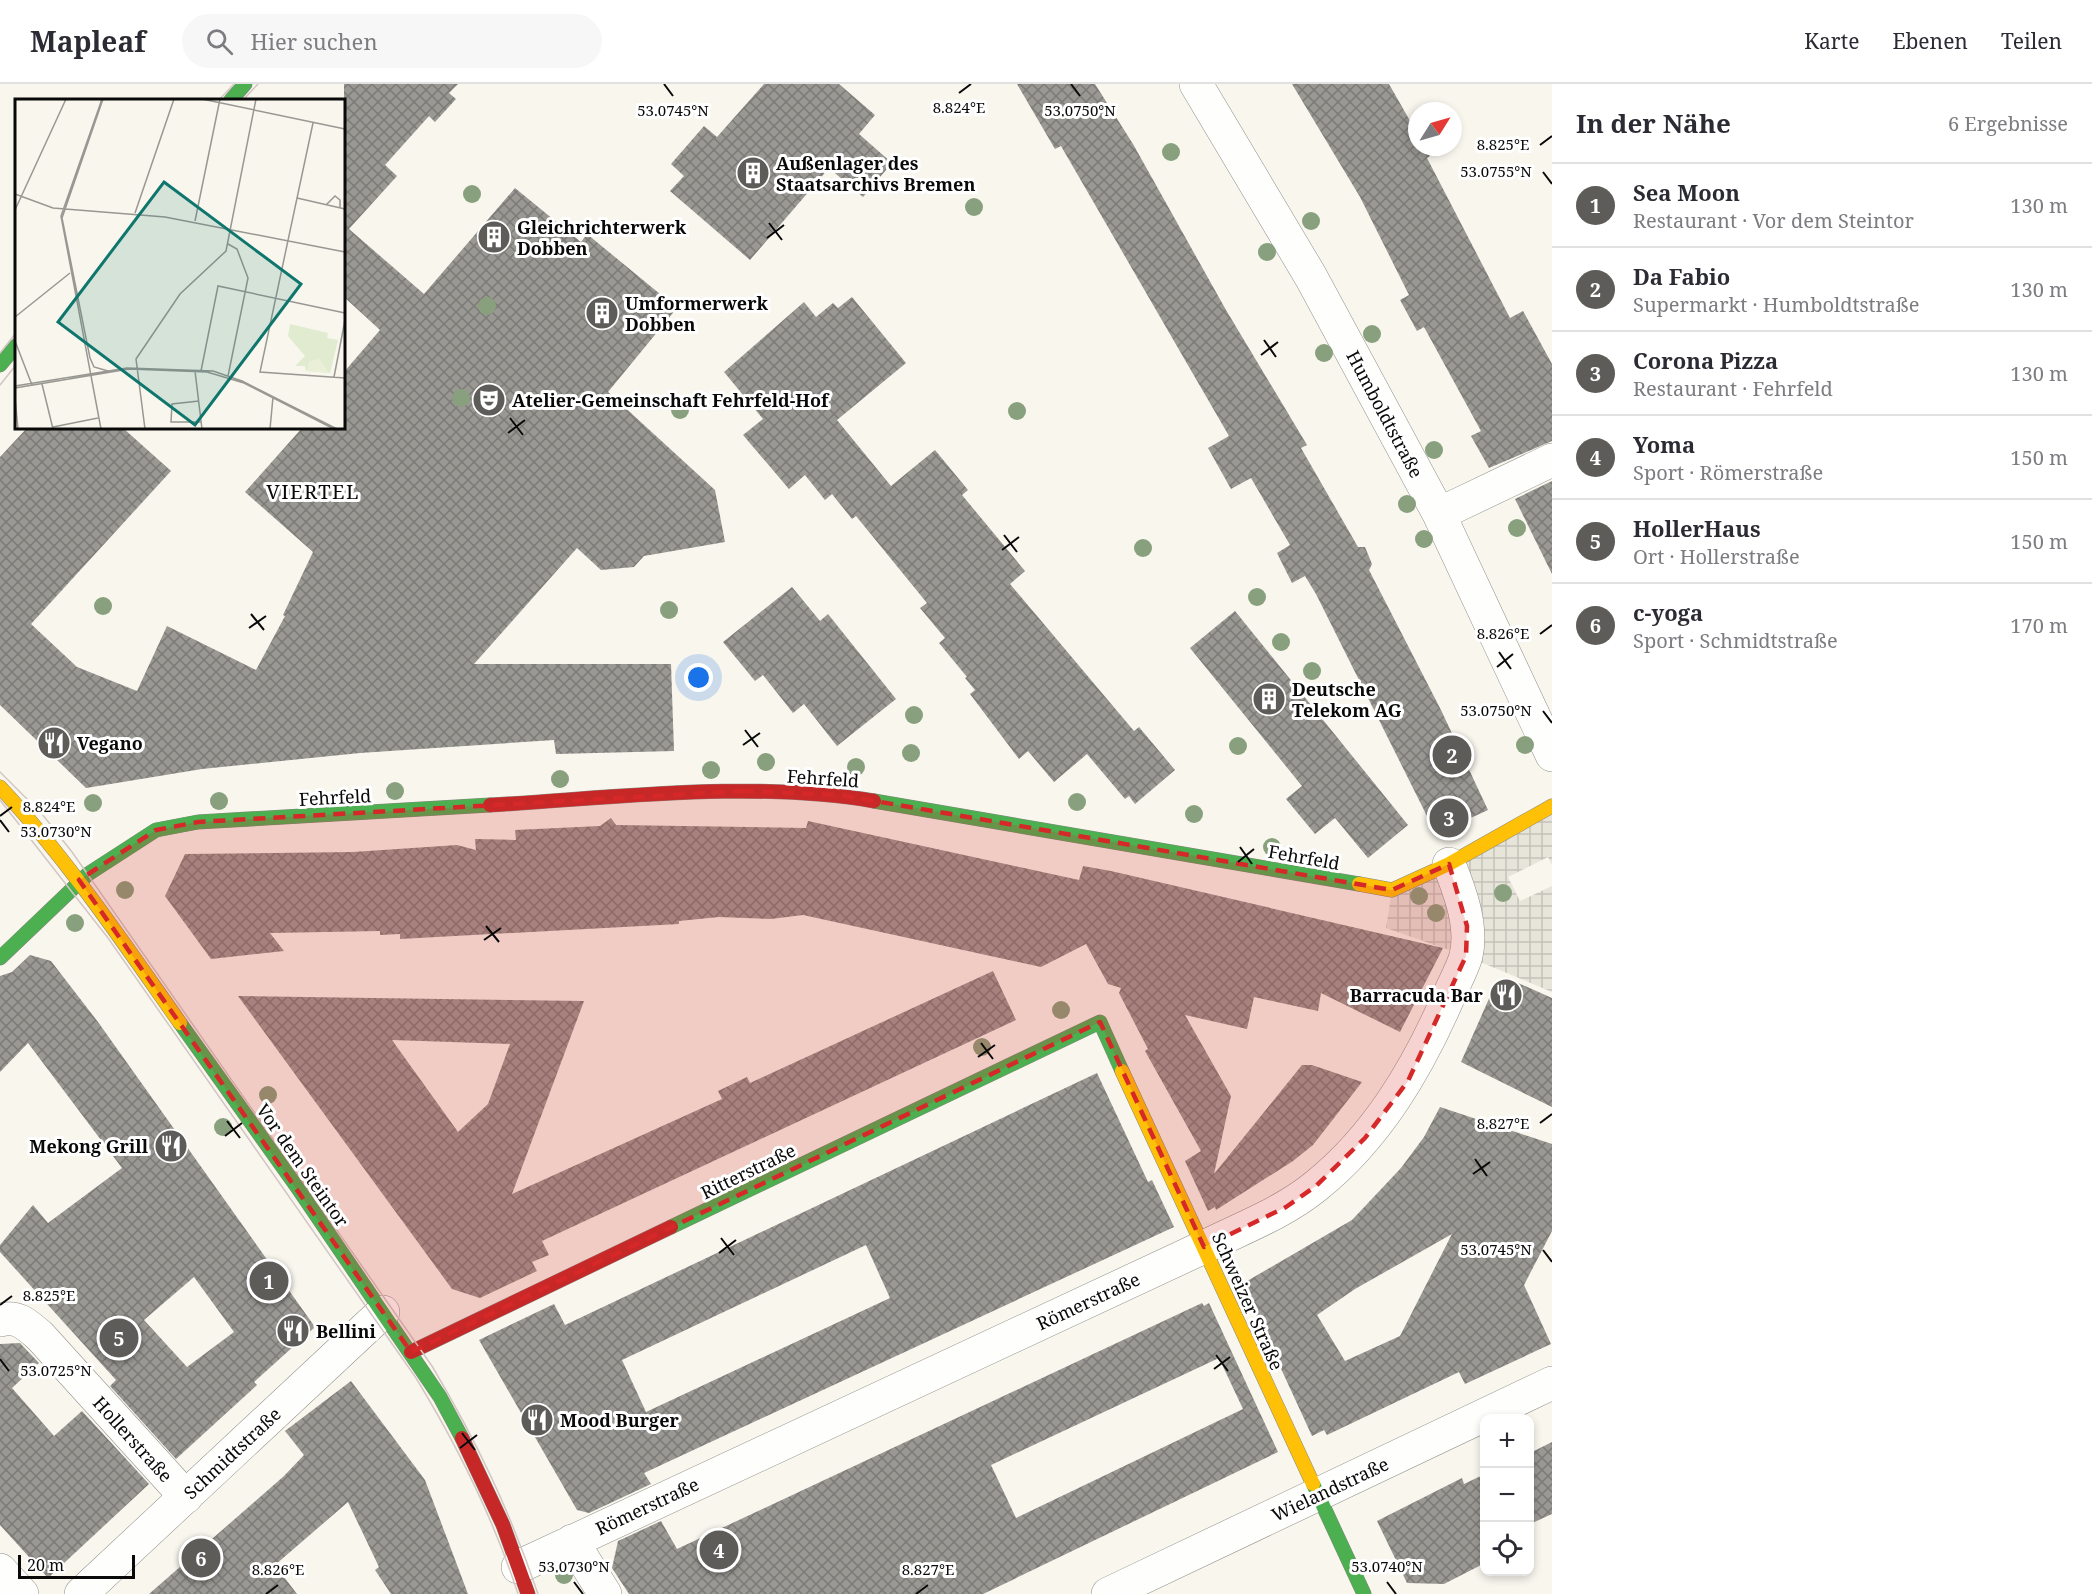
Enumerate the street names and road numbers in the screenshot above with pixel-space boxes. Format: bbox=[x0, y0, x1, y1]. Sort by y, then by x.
street label: Humboldtstraße bbox=[1341, 346, 1429, 482]
street label: Fehrfeld bbox=[786, 764, 860, 792]
street label: Fehrfeld bbox=[298, 783, 372, 811]
street label: Fehrfeld bbox=[1266, 839, 1342, 875]
street label: Vor dem Steintor bbox=[251, 1099, 355, 1232]
street label: Ritterstraße bbox=[697, 1138, 799, 1204]
street label: Schweizer Straße bbox=[1207, 1228, 1289, 1374]
street label: Römerstraße bbox=[1032, 1267, 1144, 1335]
street label: Hollerstraße bbox=[88, 1391, 178, 1487]
street label: Schmidtstraße bbox=[178, 1402, 286, 1504]
street label: Wielandstraße bbox=[1268, 1451, 1392, 1527]
street label: Römerstraße bbox=[591, 1472, 703, 1540]

